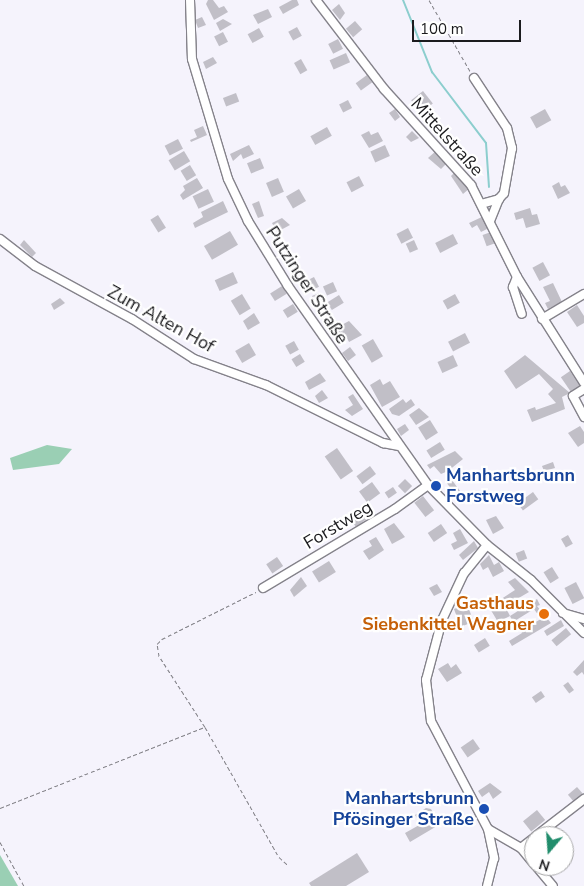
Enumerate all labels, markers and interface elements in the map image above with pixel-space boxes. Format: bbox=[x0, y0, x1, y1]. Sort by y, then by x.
scale bar bbox=[414, 10, 523, 42]
text: 100 m bbox=[420, 19, 464, 39]
street label: Mittelstraße bbox=[406, 93, 488, 181]
street label: Putzinger Straße bbox=[261, 222, 353, 348]
street label: Zum Alten Hof bbox=[104, 281, 218, 357]
place label: Manhartsbrunn Forstweg bbox=[446, 465, 575, 508]
marker: Manhartsbrunn Forstweg bbox=[430, 480, 442, 492]
street label: Forstweg bbox=[300, 496, 376, 554]
place label: Gasthaus Siebenkittel Wagner bbox=[362, 593, 534, 636]
marker: Gasthaus Siebenkittel Wagner bbox=[538, 608, 550, 620]
place label: Manhartsbrunn Pfösinger Straße bbox=[333, 788, 474, 831]
marker: Manhartsbrunn Pfösinger Straße bbox=[478, 803, 490, 815]
north arrow bbox=[524, 826, 574, 876]
text: N bbox=[537, 854, 552, 875]

